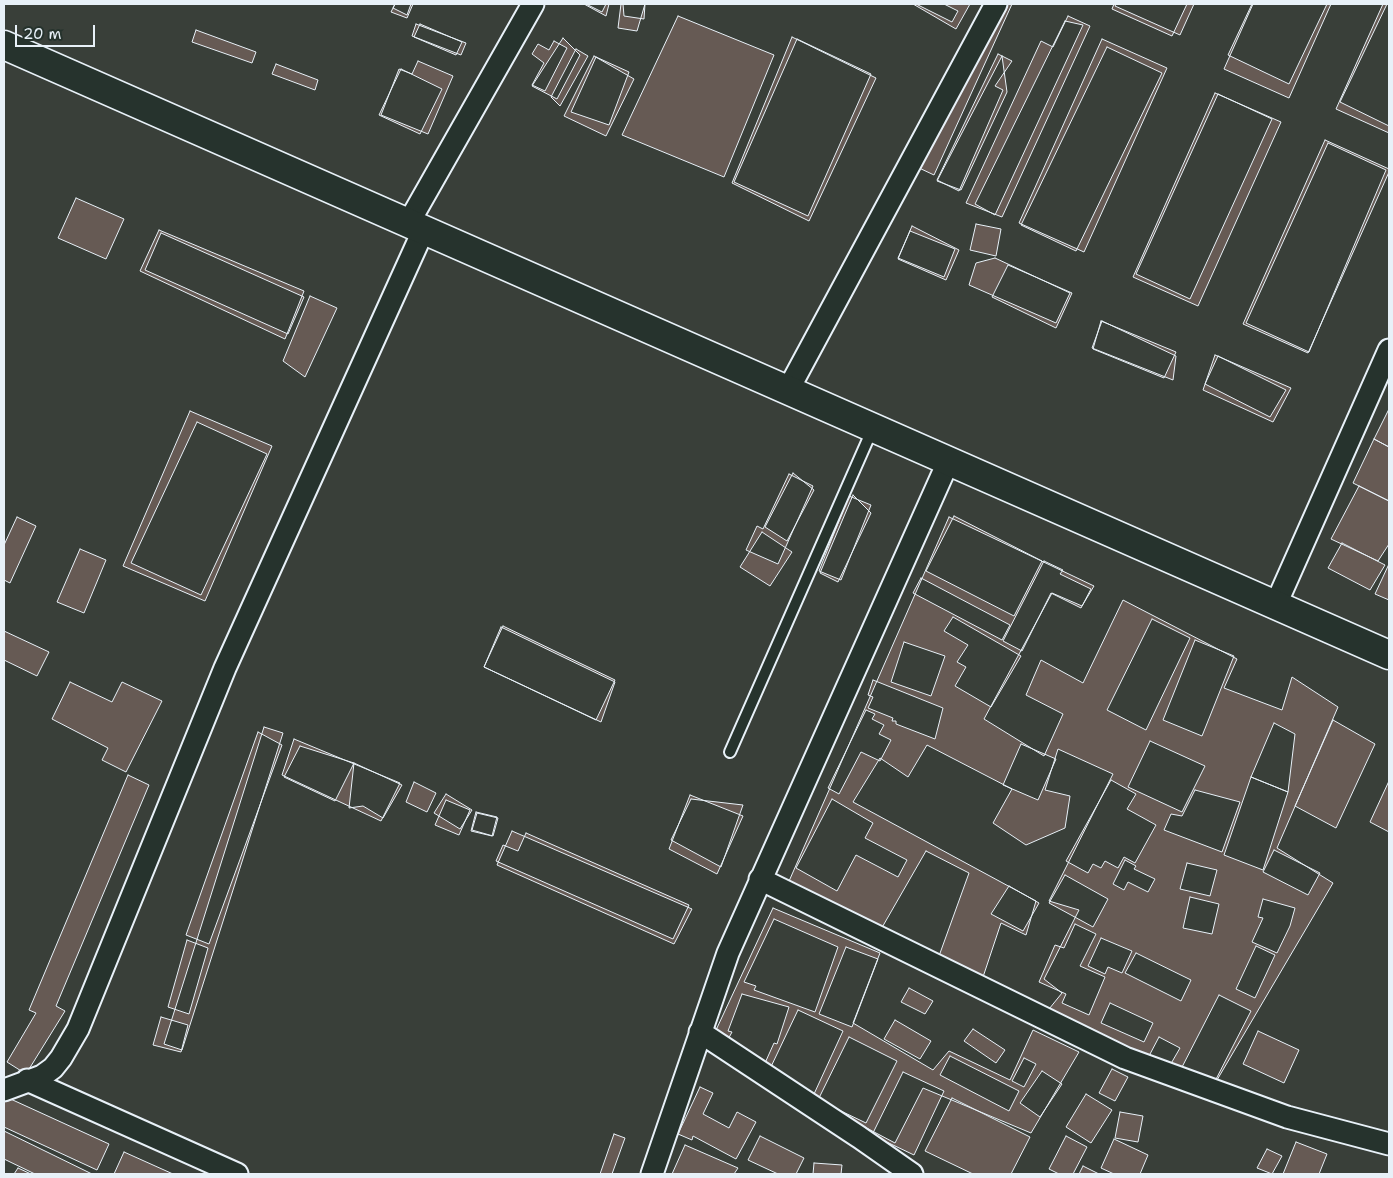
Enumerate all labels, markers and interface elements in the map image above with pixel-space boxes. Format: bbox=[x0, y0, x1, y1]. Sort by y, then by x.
scale bar bbox=[18, 15, 98, 47]
text: 20 m bbox=[23, 24, 62, 44]

